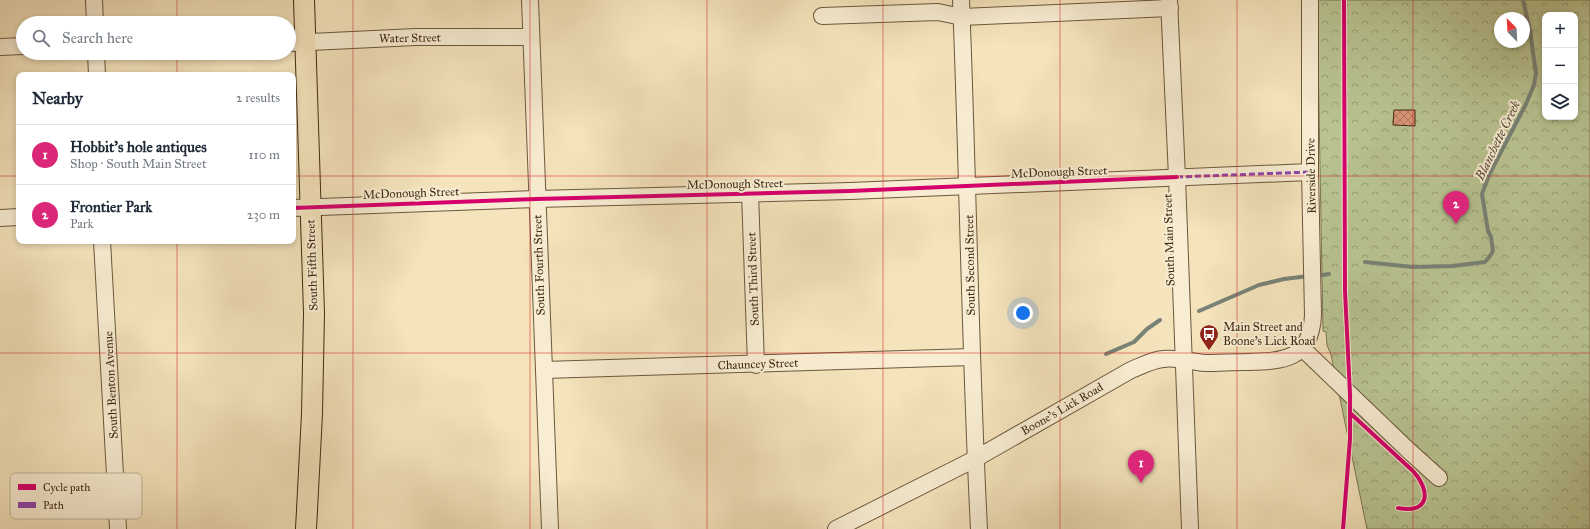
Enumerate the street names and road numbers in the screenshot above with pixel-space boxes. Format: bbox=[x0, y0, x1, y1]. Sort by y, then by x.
street label: Water Street bbox=[379, 30, 442, 46]
street label: Riverside Drive bbox=[1303, 138, 1319, 214]
street label: McDonough Street bbox=[1011, 163, 1108, 182]
street label: McDonough Street bbox=[687, 176, 784, 193]
street label: McDonough Street bbox=[363, 184, 460, 203]
street label: South Main Street bbox=[1160, 193, 1178, 286]
street label: South Fourth Street bbox=[530, 214, 548, 316]
street label: South Second Street bbox=[962, 214, 978, 316]
street label: South Fifth Street bbox=[303, 218, 321, 311]
street label: South Third Street bbox=[744, 231, 762, 326]
street label: South Benton Avenue bbox=[101, 331, 121, 439]
street label: Chauncey Street bbox=[717, 356, 799, 372]
street label: Boone's Lick Road bbox=[1018, 380, 1106, 438]

